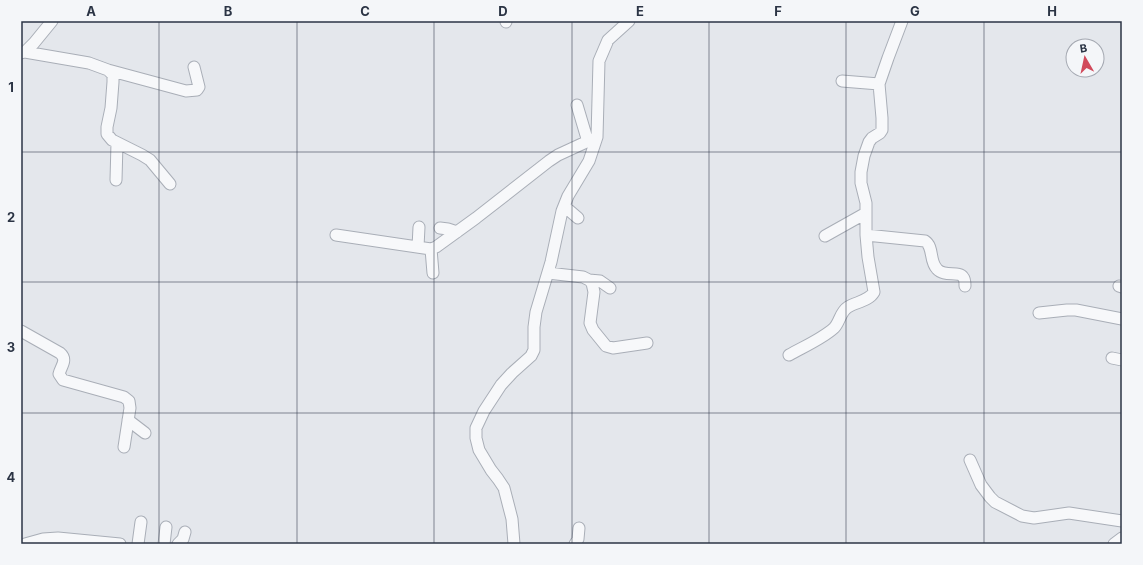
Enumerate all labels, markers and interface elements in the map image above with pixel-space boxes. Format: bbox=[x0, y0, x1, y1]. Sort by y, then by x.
text: A bbox=[86, 3, 96, 19]
text: B bbox=[224, 3, 233, 19]
text: C bbox=[360, 3, 370, 19]
text: D bbox=[498, 3, 508, 19]
text: E bbox=[636, 3, 644, 19]
text: F bbox=[774, 3, 782, 19]
text: G bbox=[910, 3, 920, 19]
text: H bbox=[1047, 3, 1057, 19]
north arrow bbox=[1065, 38, 1105, 78]
text: B bbox=[1079, 41, 1088, 56]
text: 1 bbox=[8, 79, 14, 95]
text: 2 bbox=[7, 209, 15, 225]
text: 3 bbox=[7, 339, 15, 355]
text: 4 bbox=[7, 469, 16, 485]

